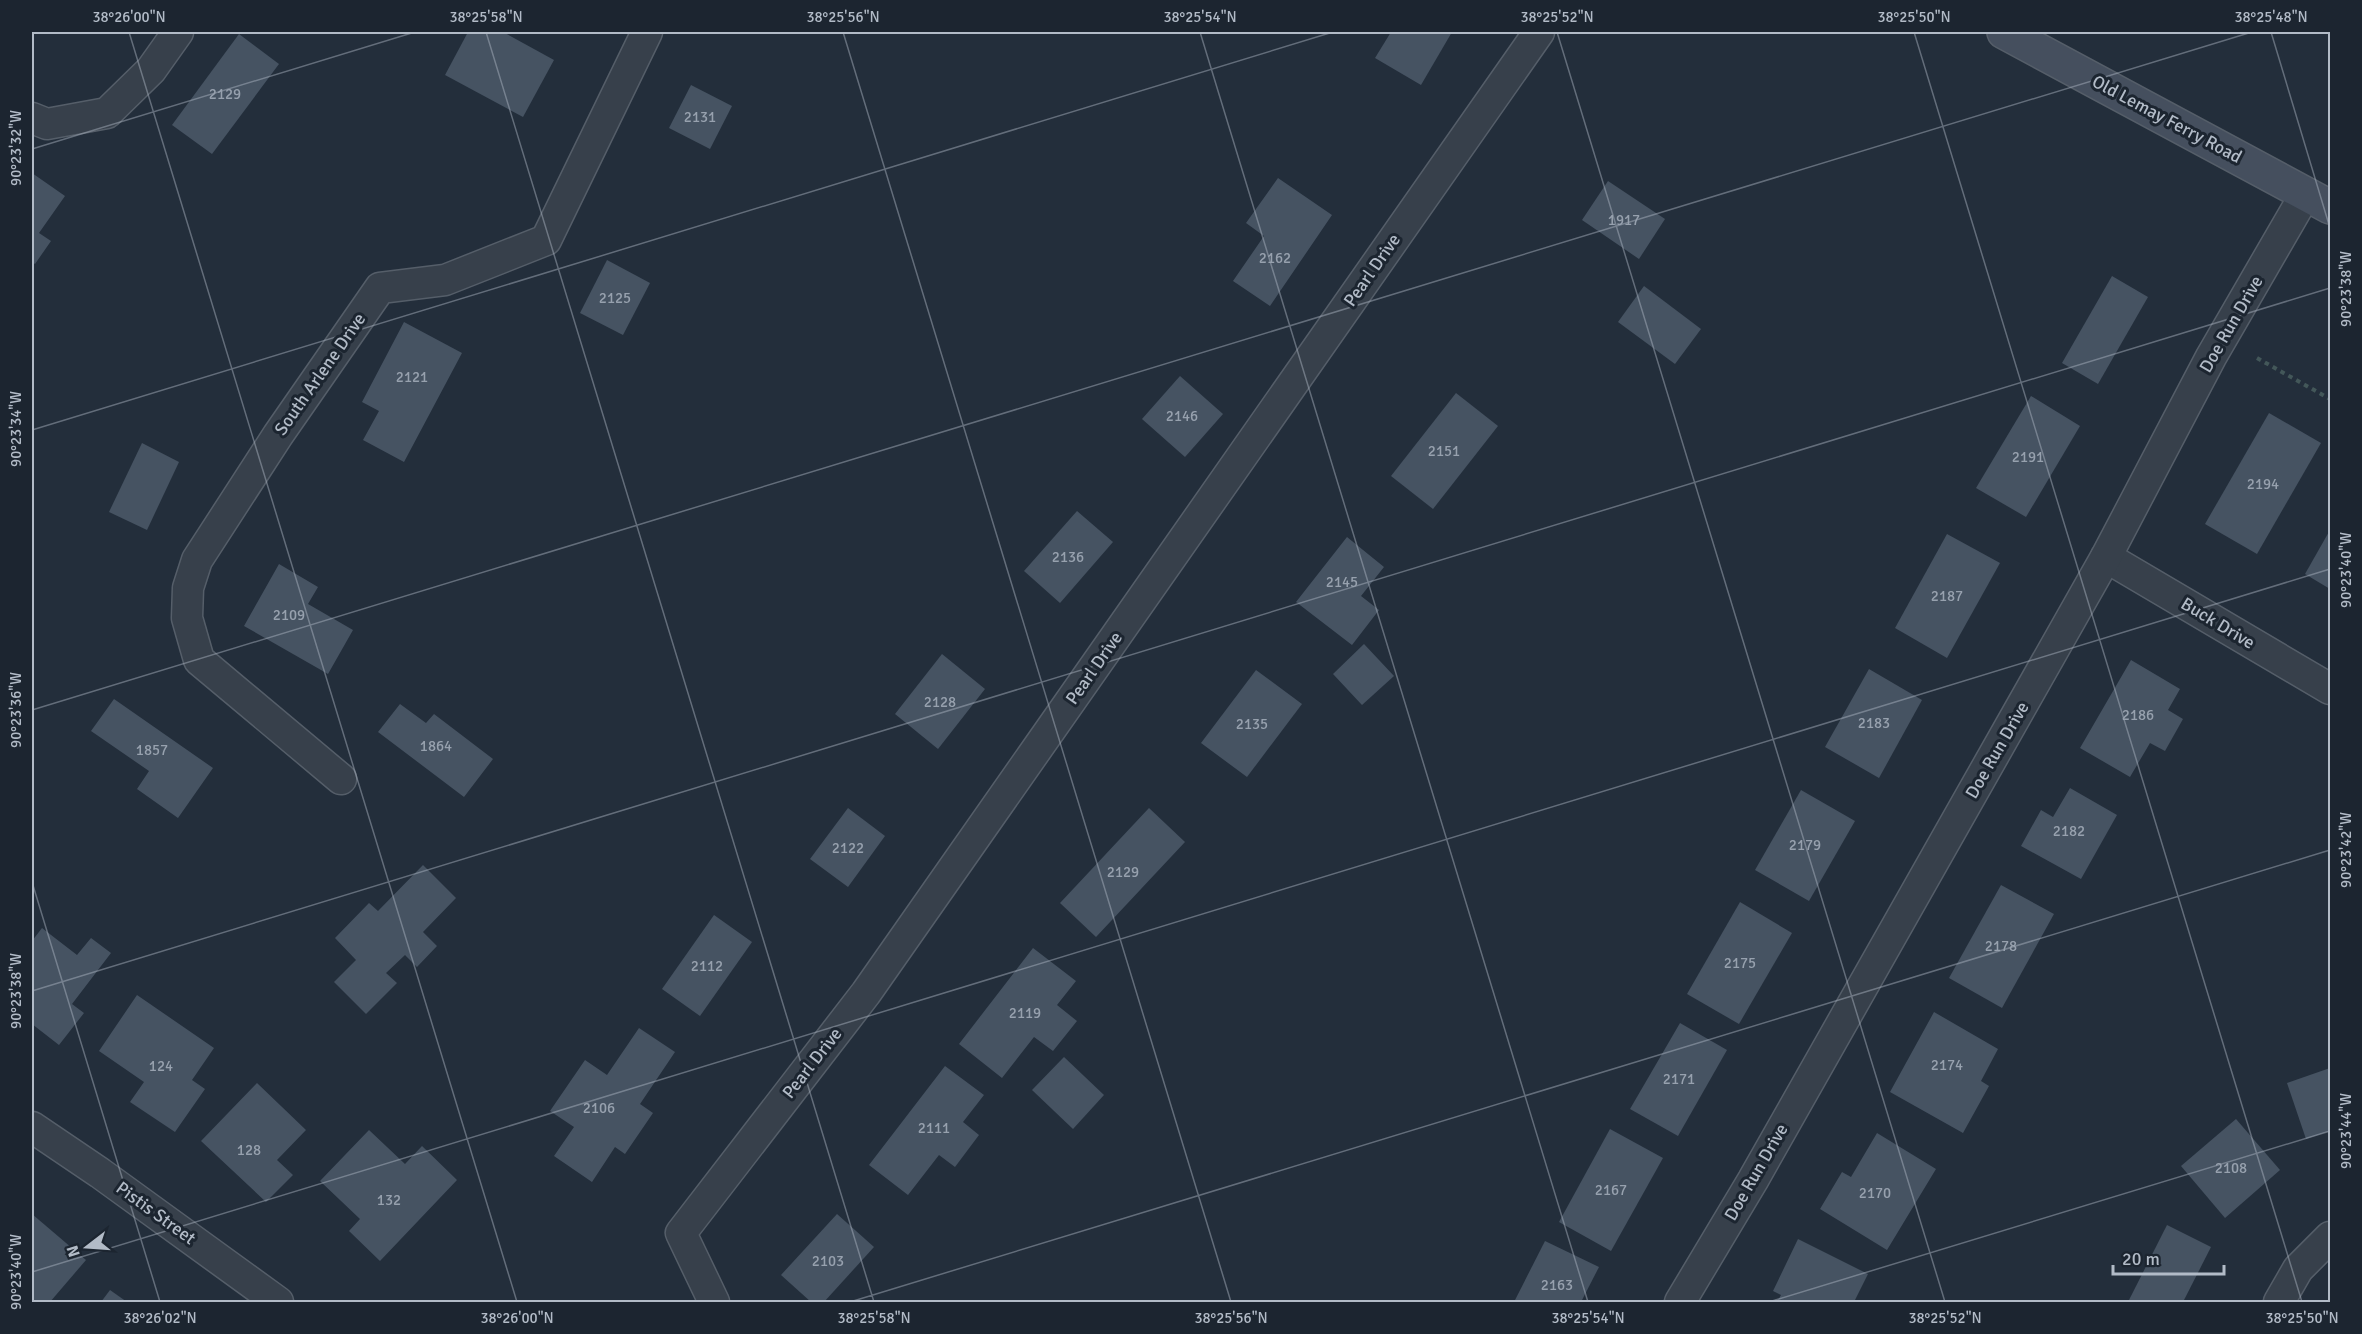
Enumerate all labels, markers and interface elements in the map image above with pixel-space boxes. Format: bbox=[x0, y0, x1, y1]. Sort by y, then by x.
text: 38°26'00"N bbox=[92, 8, 166, 26]
text: 38°25'58"N bbox=[449, 8, 523, 26]
text: 38°25'56"N bbox=[806, 8, 880, 26]
text: 38°25'54"N bbox=[1163, 8, 1237, 26]
text: 38°25'52"N bbox=[1520, 8, 1594, 26]
text: 38°25'50"N bbox=[1877, 8, 1951, 26]
text: 38°25'48"N bbox=[2234, 8, 2308, 26]
street label: Old Lemay Ferry Road bbox=[2088, 70, 2246, 168]
house number: 2129 bbox=[209, 85, 241, 103]
house number: 2131 bbox=[684, 108, 716, 126]
text: 90°23'32"W bbox=[7, 110, 25, 186]
house number: 1917 bbox=[1608, 211, 1640, 229]
street label: Pearl Drive bbox=[1339, 229, 1405, 311]
house number: 2162 bbox=[1259, 249, 1291, 267]
text: 90°23'38"W bbox=[2337, 251, 2355, 327]
street label: Doe Run Drive bbox=[2194, 272, 2268, 376]
house number: 2125 bbox=[599, 289, 631, 307]
street label: South Arlene Drive bbox=[270, 309, 370, 439]
house number: 2121 bbox=[396, 368, 428, 386]
text: 90°23'34"W bbox=[7, 391, 25, 467]
house number: 2146 bbox=[1166, 407, 1198, 425]
house number: 2151 bbox=[1428, 442, 1460, 460]
house number: 2191 bbox=[2012, 448, 2044, 466]
house number: 2194 bbox=[2247, 475, 2279, 493]
text: 90°23'40"W bbox=[2337, 532, 2355, 608]
house number: 2136 bbox=[1052, 548, 1084, 566]
house number: 2145 bbox=[1326, 573, 1358, 591]
house number: 2187 bbox=[1931, 587, 1963, 605]
street label: Buck Drive bbox=[2177, 592, 2259, 654]
house number: 2109 bbox=[273, 606, 305, 624]
street label: Pearl Drive bbox=[1061, 627, 1127, 709]
text: 90°23'36"W bbox=[7, 672, 25, 748]
house number: 2128 bbox=[924, 693, 956, 711]
street label: Doe Run Drive bbox=[1960, 698, 2034, 802]
house number: 2186 bbox=[2122, 706, 2154, 724]
house number: 2183 bbox=[1858, 714, 1890, 732]
house number: 2135 bbox=[1236, 715, 1268, 733]
house number: 1864 bbox=[420, 737, 452, 755]
house number: 1857 bbox=[136, 741, 168, 759]
text: 90°23'42"W bbox=[2337, 812, 2355, 888]
house number: 2182 bbox=[2053, 822, 2085, 840]
house number: 2179 bbox=[1789, 836, 1821, 854]
house number: 2122 bbox=[832, 839, 864, 857]
house number: 2129 bbox=[1107, 863, 1139, 881]
house number: 2178 bbox=[1985, 937, 2017, 955]
text: 90°23'38"W bbox=[7, 953, 25, 1029]
house number: 2175 bbox=[1724, 954, 1756, 972]
house number: 2112 bbox=[691, 957, 723, 975]
house number: 2119 bbox=[1009, 1004, 1041, 1022]
street label: Pearl Drive bbox=[777, 1023, 847, 1103]
house number: 2174 bbox=[1931, 1056, 1963, 1074]
house number: 124 bbox=[149, 1057, 173, 1075]
house number: 2171 bbox=[1663, 1070, 1695, 1088]
text: 90°23'44"W bbox=[2337, 1093, 2355, 1169]
house number: 2106 bbox=[583, 1099, 615, 1117]
house number: 2111 bbox=[918, 1119, 950, 1137]
street label: Doe Run Drive bbox=[1719, 1120, 1793, 1224]
house number: 128 bbox=[237, 1141, 261, 1159]
house number: 2108 bbox=[2215, 1159, 2247, 1177]
street label: Pistis Street bbox=[112, 1177, 200, 1249]
house number: 2167 bbox=[1595, 1181, 1627, 1199]
house number: 2170 bbox=[1859, 1184, 1891, 1202]
house number: 132 bbox=[377, 1191, 401, 1209]
north arrow bbox=[57, 1217, 117, 1277]
text: 90°23'40"W bbox=[7, 1234, 25, 1310]
scale bar bbox=[2113, 1238, 2224, 1276]
text: N bbox=[62, 1243, 85, 1259]
text: 20 m bbox=[2122, 1248, 2160, 1270]
house number: 2103 bbox=[812, 1252, 844, 1270]
house number: 2163 bbox=[1541, 1276, 1573, 1294]
text: 38°26'02"N bbox=[123, 1309, 197, 1327]
text: 38°26'00"N bbox=[480, 1309, 554, 1327]
text: 38°25'58"N bbox=[837, 1309, 911, 1327]
text: 38°25'56"N bbox=[1194, 1309, 1268, 1327]
text: 38°25'54"N bbox=[1551, 1309, 1625, 1327]
text: 38°25'52"N bbox=[1908, 1309, 1982, 1327]
text: 38°25'50"N bbox=[2265, 1309, 2339, 1327]

